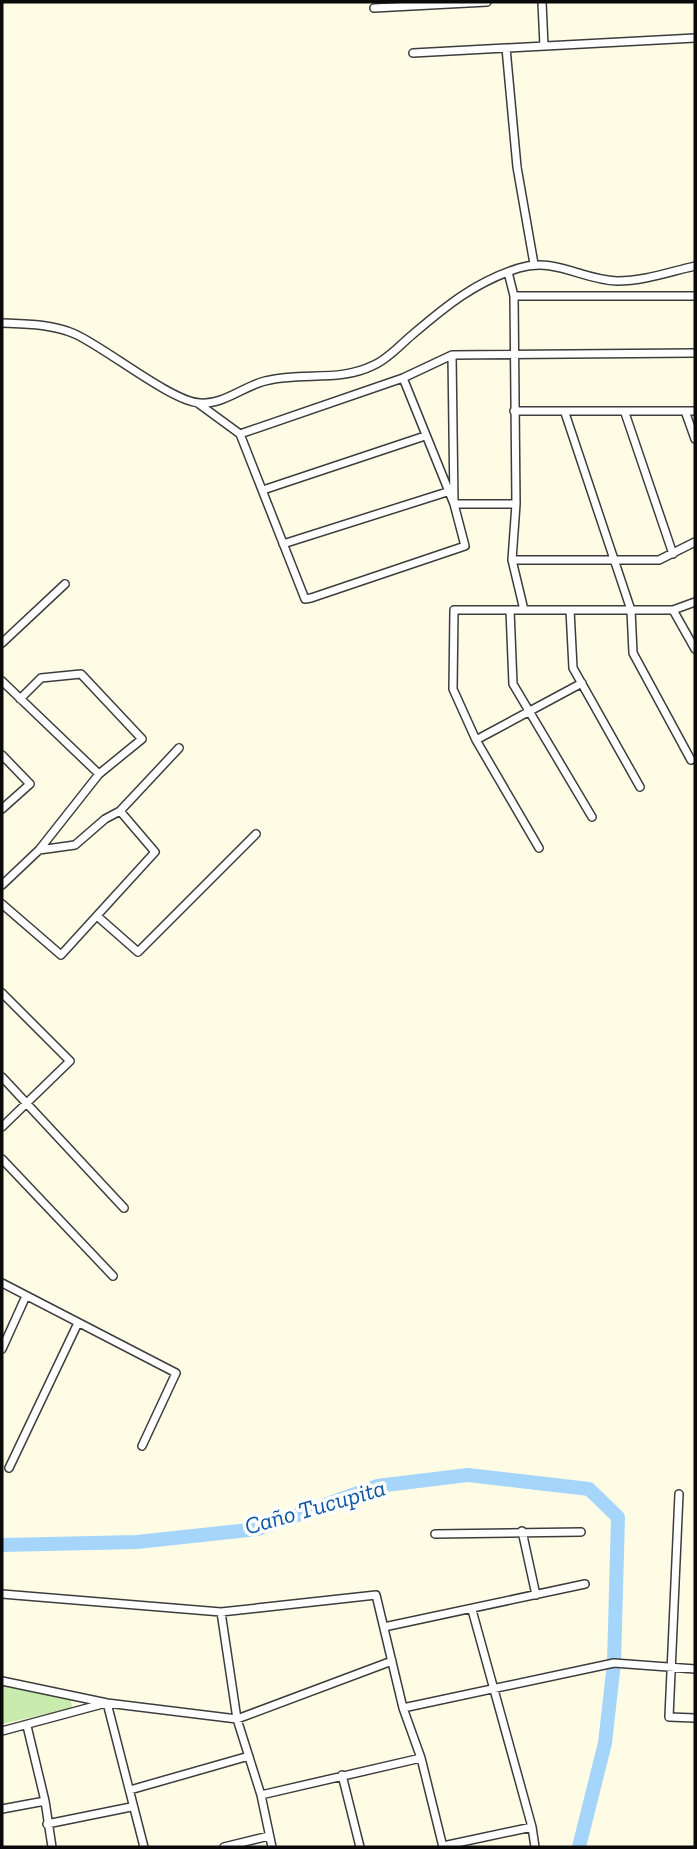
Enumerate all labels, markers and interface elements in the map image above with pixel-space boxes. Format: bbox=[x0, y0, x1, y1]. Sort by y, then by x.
water label: Caño Tucupita bbox=[241, 1473, 389, 1540]

